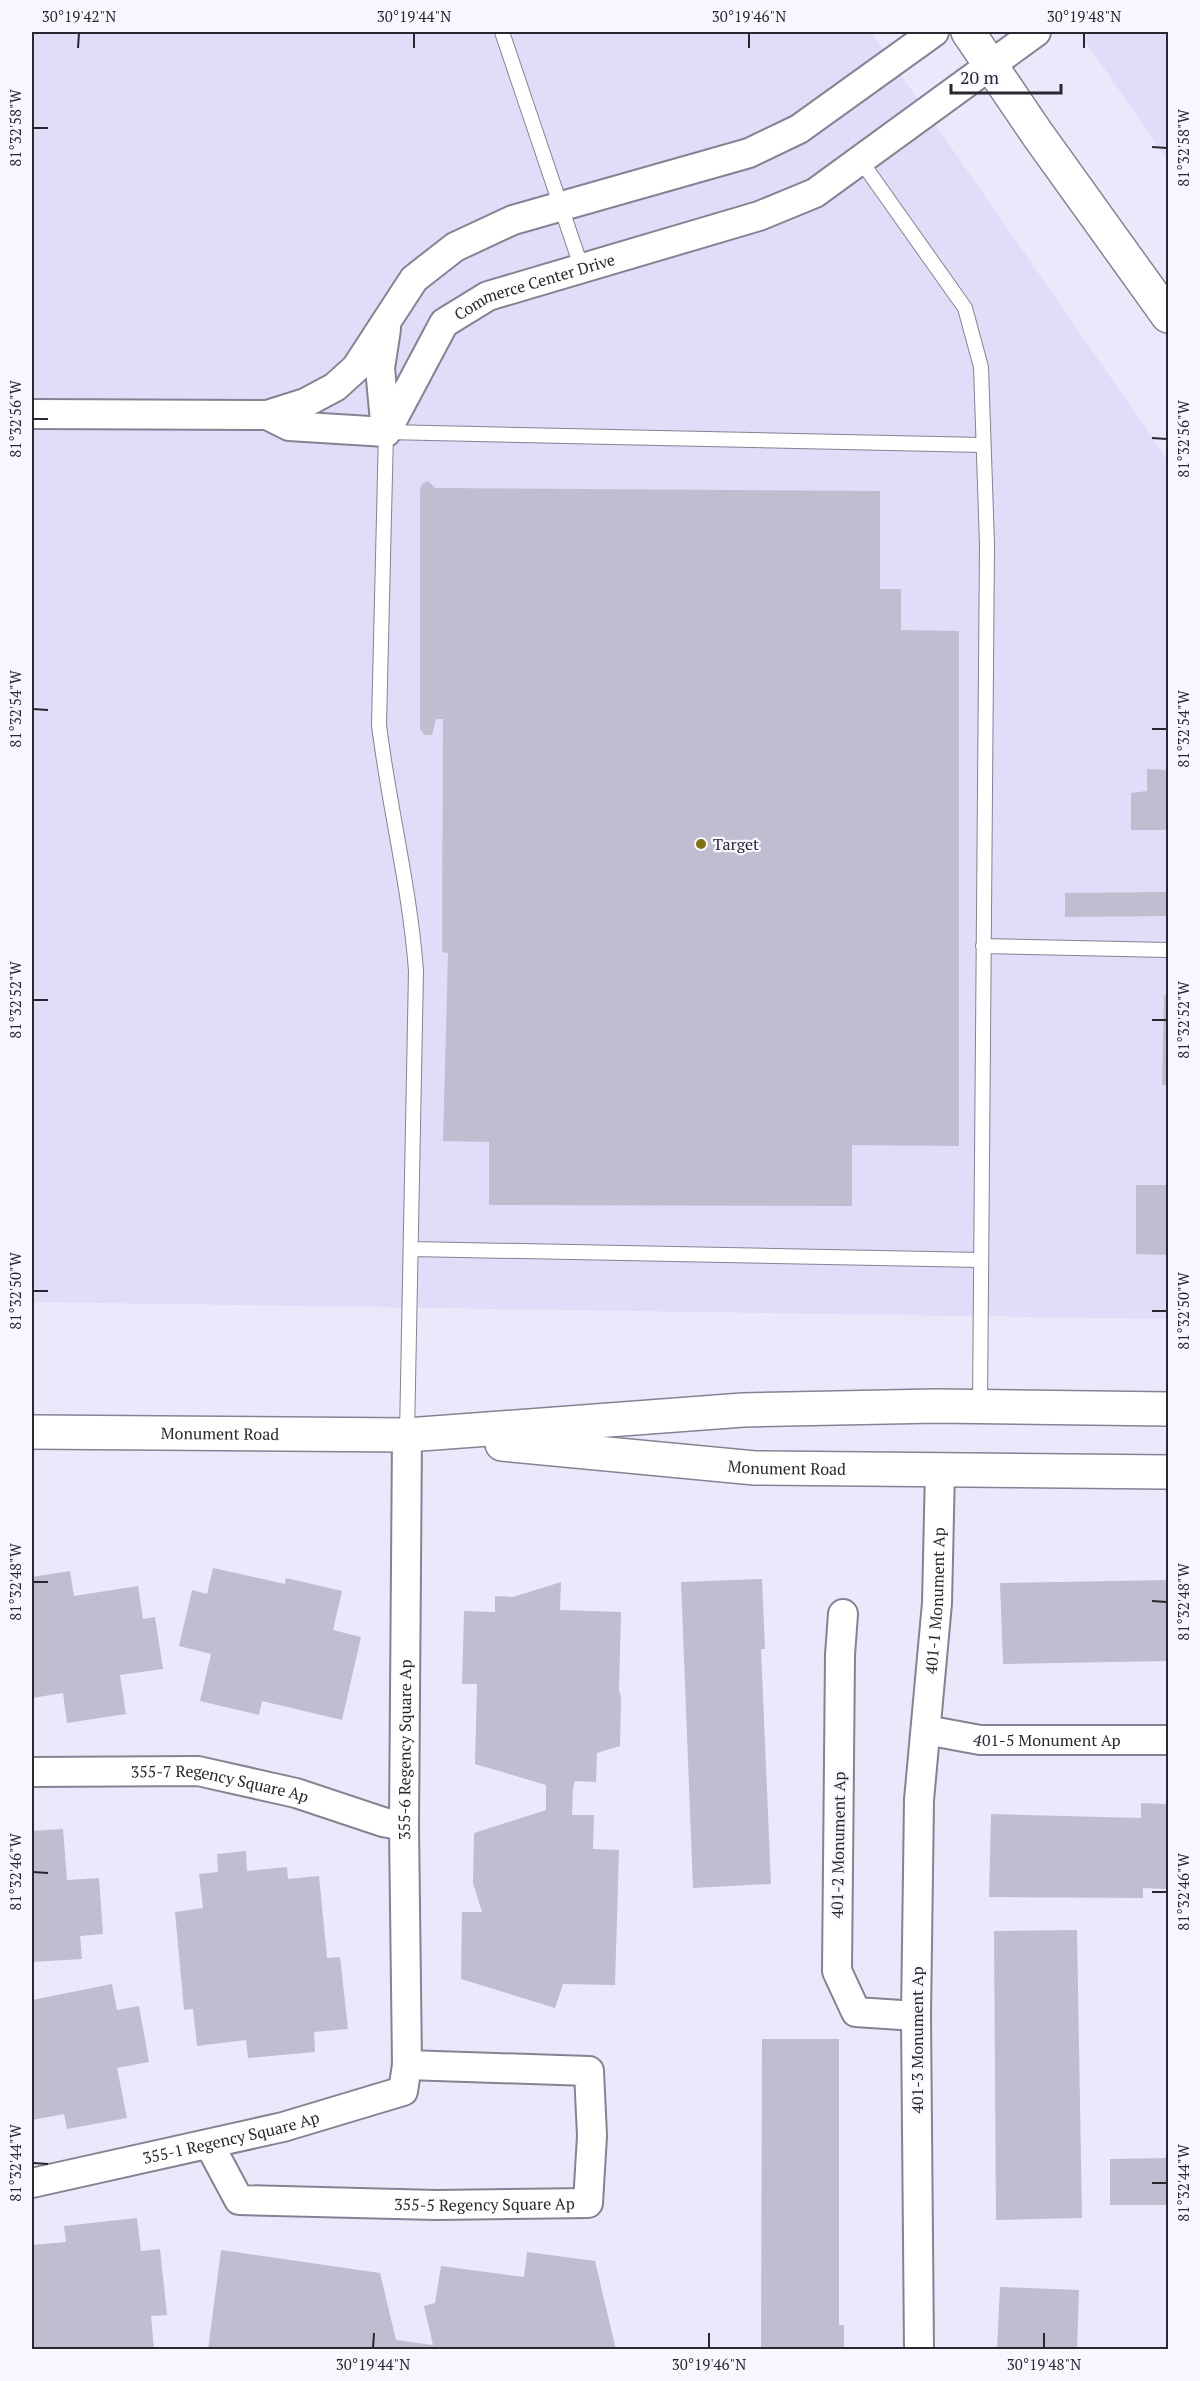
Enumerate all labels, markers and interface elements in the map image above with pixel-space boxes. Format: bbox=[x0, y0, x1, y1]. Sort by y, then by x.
text: 30°19'42"N bbox=[42, 6, 116, 26]
text: 30°19'44"N bbox=[377, 6, 451, 26]
text: 30°19'46"N bbox=[712, 6, 786, 26]
text: 30°19'48"N bbox=[1047, 6, 1121, 26]
scale bar bbox=[951, 57, 1060, 95]
text: 20 m bbox=[960, 65, 1000, 89]
text: 81°32'58"W bbox=[5, 88, 25, 167]
text: 81°32'58"W bbox=[1173, 108, 1193, 187]
street label: Commerce Center Drive bbox=[450, 248, 617, 325]
text: 81°32'56"W bbox=[5, 379, 25, 458]
text: 81°32'56"W bbox=[1173, 399, 1193, 478]
text: 81°32'54"W bbox=[5, 669, 25, 748]
text: 81°32'54"W bbox=[1173, 689, 1193, 768]
place label: Target bbox=[713, 833, 759, 855]
marker: Target bbox=[694, 837, 708, 851]
text: 81°32'52"W bbox=[5, 960, 25, 1039]
text: 81°32'52"W bbox=[1173, 980, 1193, 1059]
text: 81°32'50"W bbox=[5, 1251, 25, 1330]
text: 81°32'50"W bbox=[1173, 1271, 1193, 1350]
street label: Monument Road bbox=[161, 1422, 279, 1445]
street label: Monument Road bbox=[727, 1454, 846, 1480]
street label: 401-1 Monument Ap bbox=[920, 1527, 950, 1675]
text: 81°32'48"W bbox=[5, 1542, 25, 1621]
text: 81°32'48"W bbox=[1173, 1562, 1193, 1641]
street label: 355-6 Regency Square Ap bbox=[393, 1659, 416, 1840]
street label: 401-5 Monument Ap bbox=[972, 1728, 1121, 1751]
street label: 355-7 Regency Square Ap bbox=[131, 1760, 312, 1808]
street label: 401-2 Monument Ap bbox=[826, 1771, 850, 1919]
text: 81°32'46"W bbox=[5, 1832, 25, 1911]
text: 81°32'46"W bbox=[1173, 1852, 1193, 1931]
street label: 401-3 Monument Ap bbox=[906, 1966, 928, 2114]
street label: 355-1 Regency Square Ap bbox=[141, 2106, 322, 2169]
text: 81°32'44"W bbox=[5, 2123, 25, 2202]
text: 81°32'44"W bbox=[1173, 2143, 1193, 2222]
street label: 355-5 Regency Square Ap bbox=[394, 2192, 575, 2216]
text: 30°19'44"N bbox=[336, 2354, 410, 2374]
text: 30°19'46"N bbox=[672, 2354, 746, 2374]
text: 30°19'48"N bbox=[1007, 2354, 1081, 2374]

